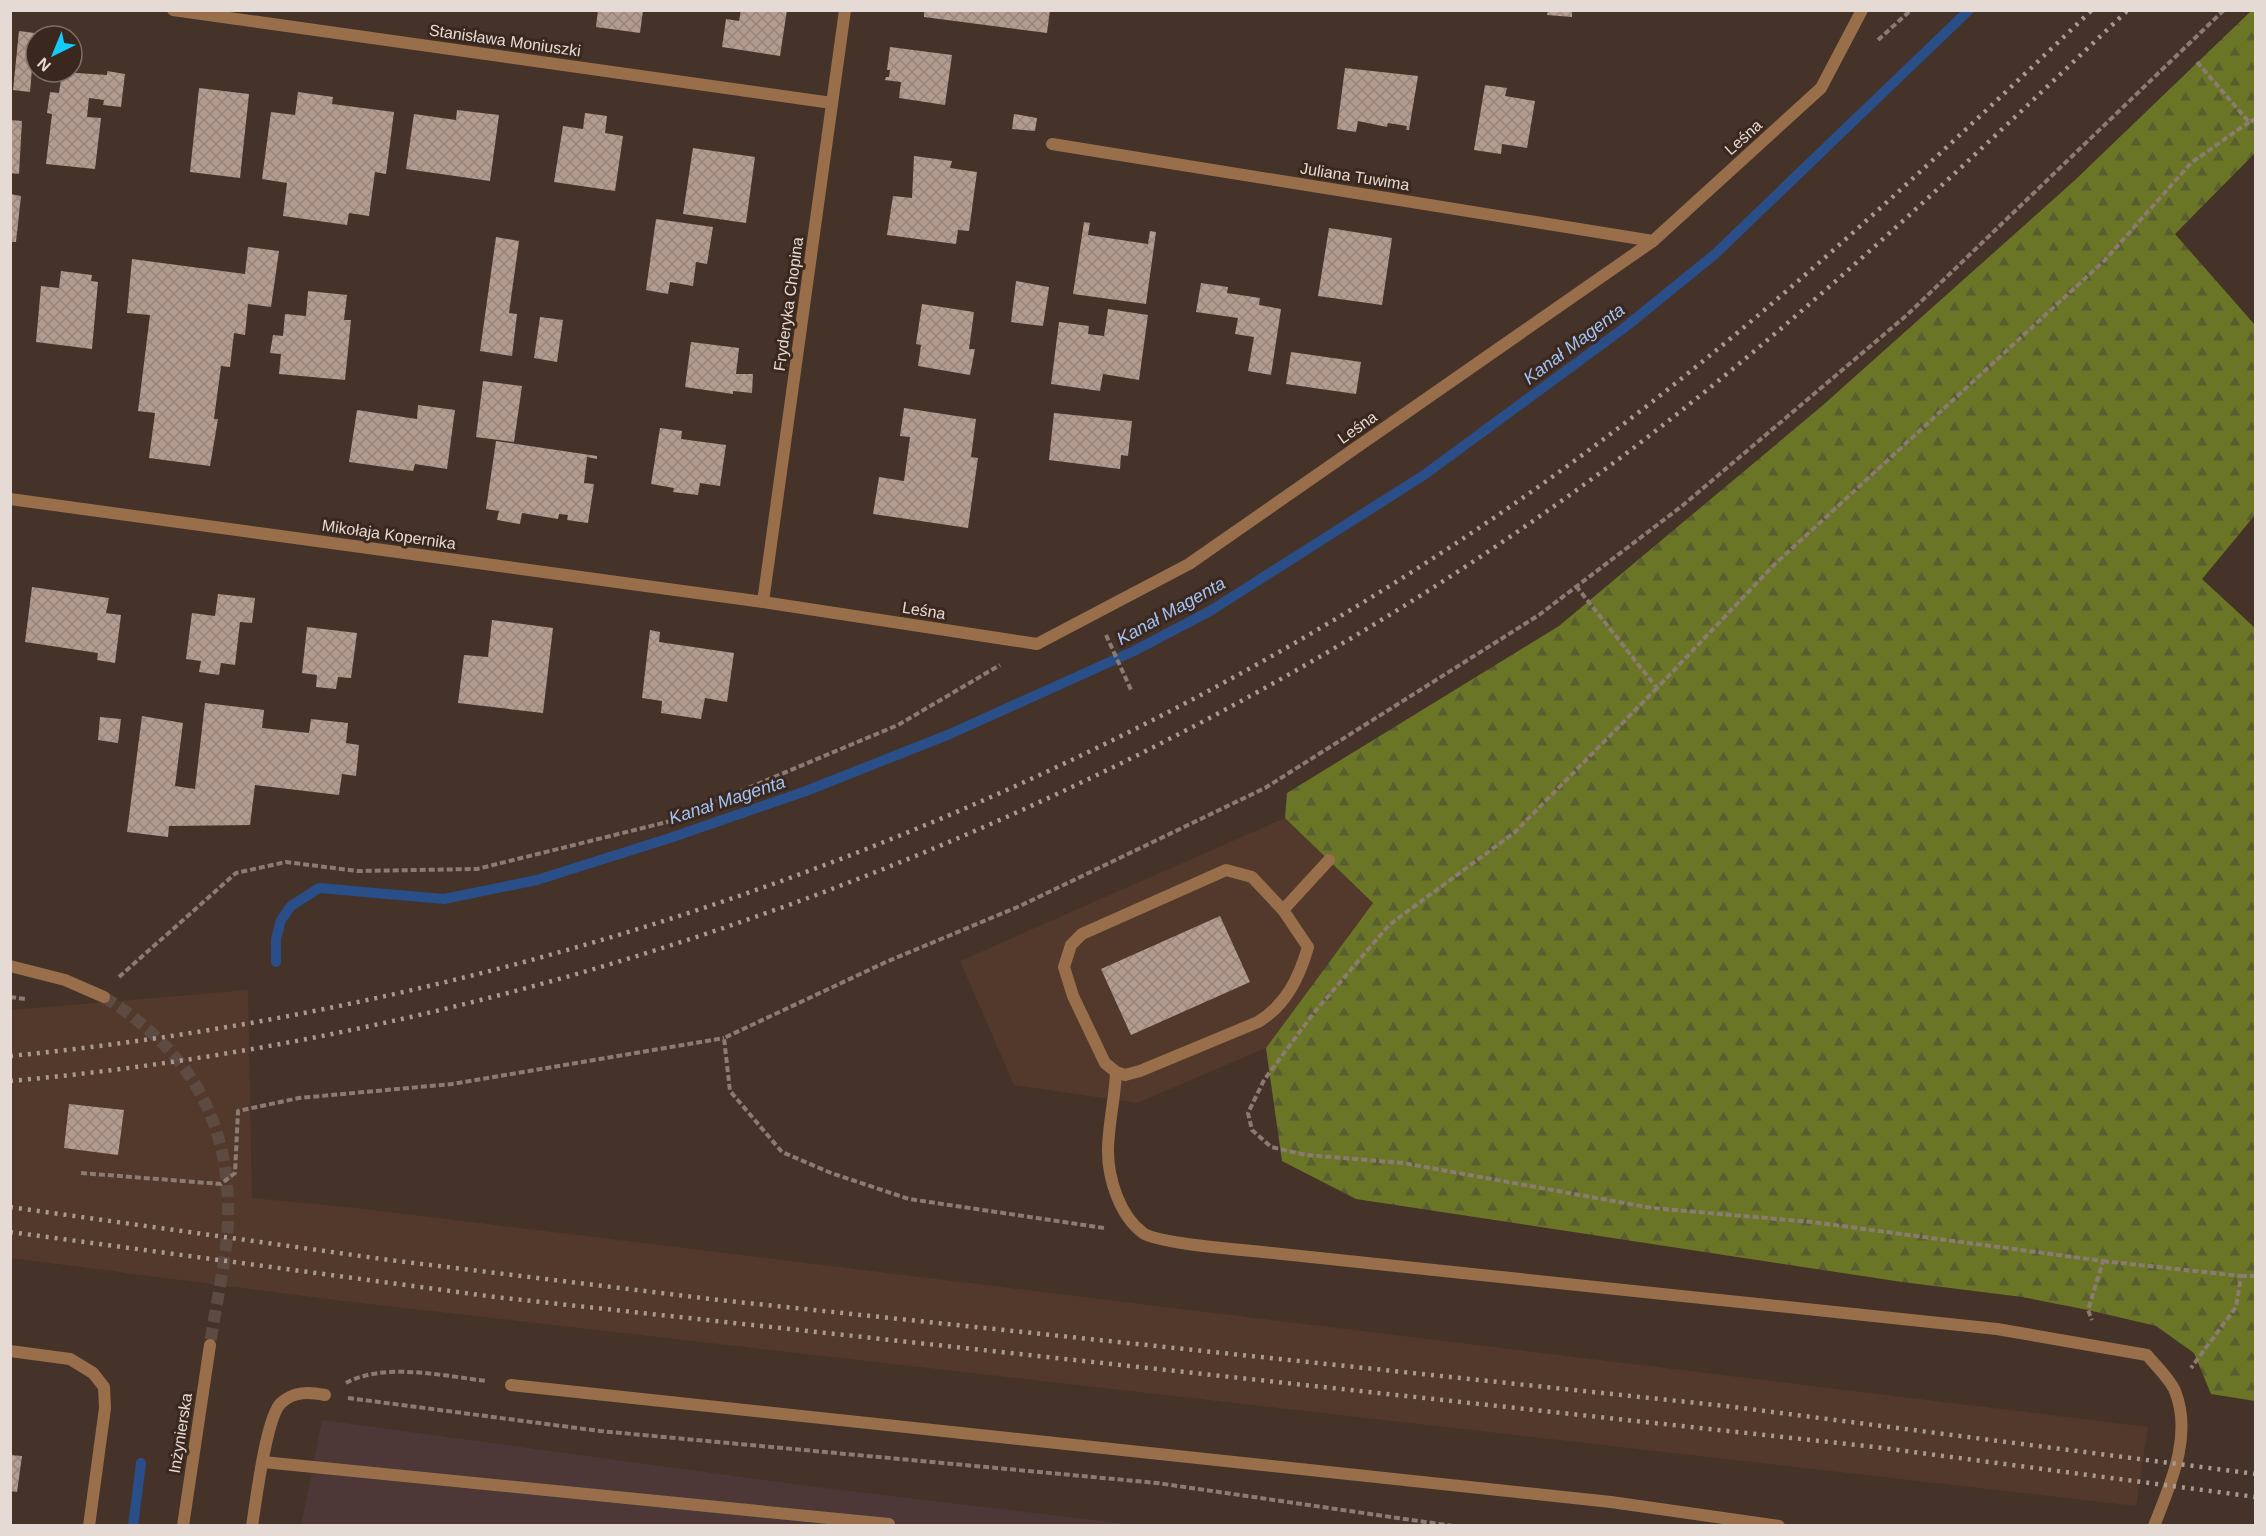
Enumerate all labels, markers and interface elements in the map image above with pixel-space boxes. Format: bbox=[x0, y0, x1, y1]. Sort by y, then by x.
street label: Stanisława Moniuszki bbox=[428, 21, 582, 60]
north arrow bbox=[24, 24, 84, 84]
text: N bbox=[34, 54, 54, 75]
street label: Leśna bbox=[1721, 116, 1765, 158]
street label: Juliana Tuwima bbox=[1299, 159, 1411, 194]
street label: Fryderyka Chopina bbox=[771, 236, 806, 372]
water label: Kanał Magenta bbox=[1520, 300, 1628, 388]
street label: Leśna bbox=[1335, 408, 1380, 447]
street label: Mikołaja Kopernika bbox=[321, 517, 457, 552]
water label: Kanał Magenta bbox=[1113, 573, 1229, 649]
street label: Leśna bbox=[901, 599, 947, 622]
water label: Kanał Magenta bbox=[666, 772, 788, 828]
street label: Inżynierska bbox=[166, 1392, 195, 1474]

